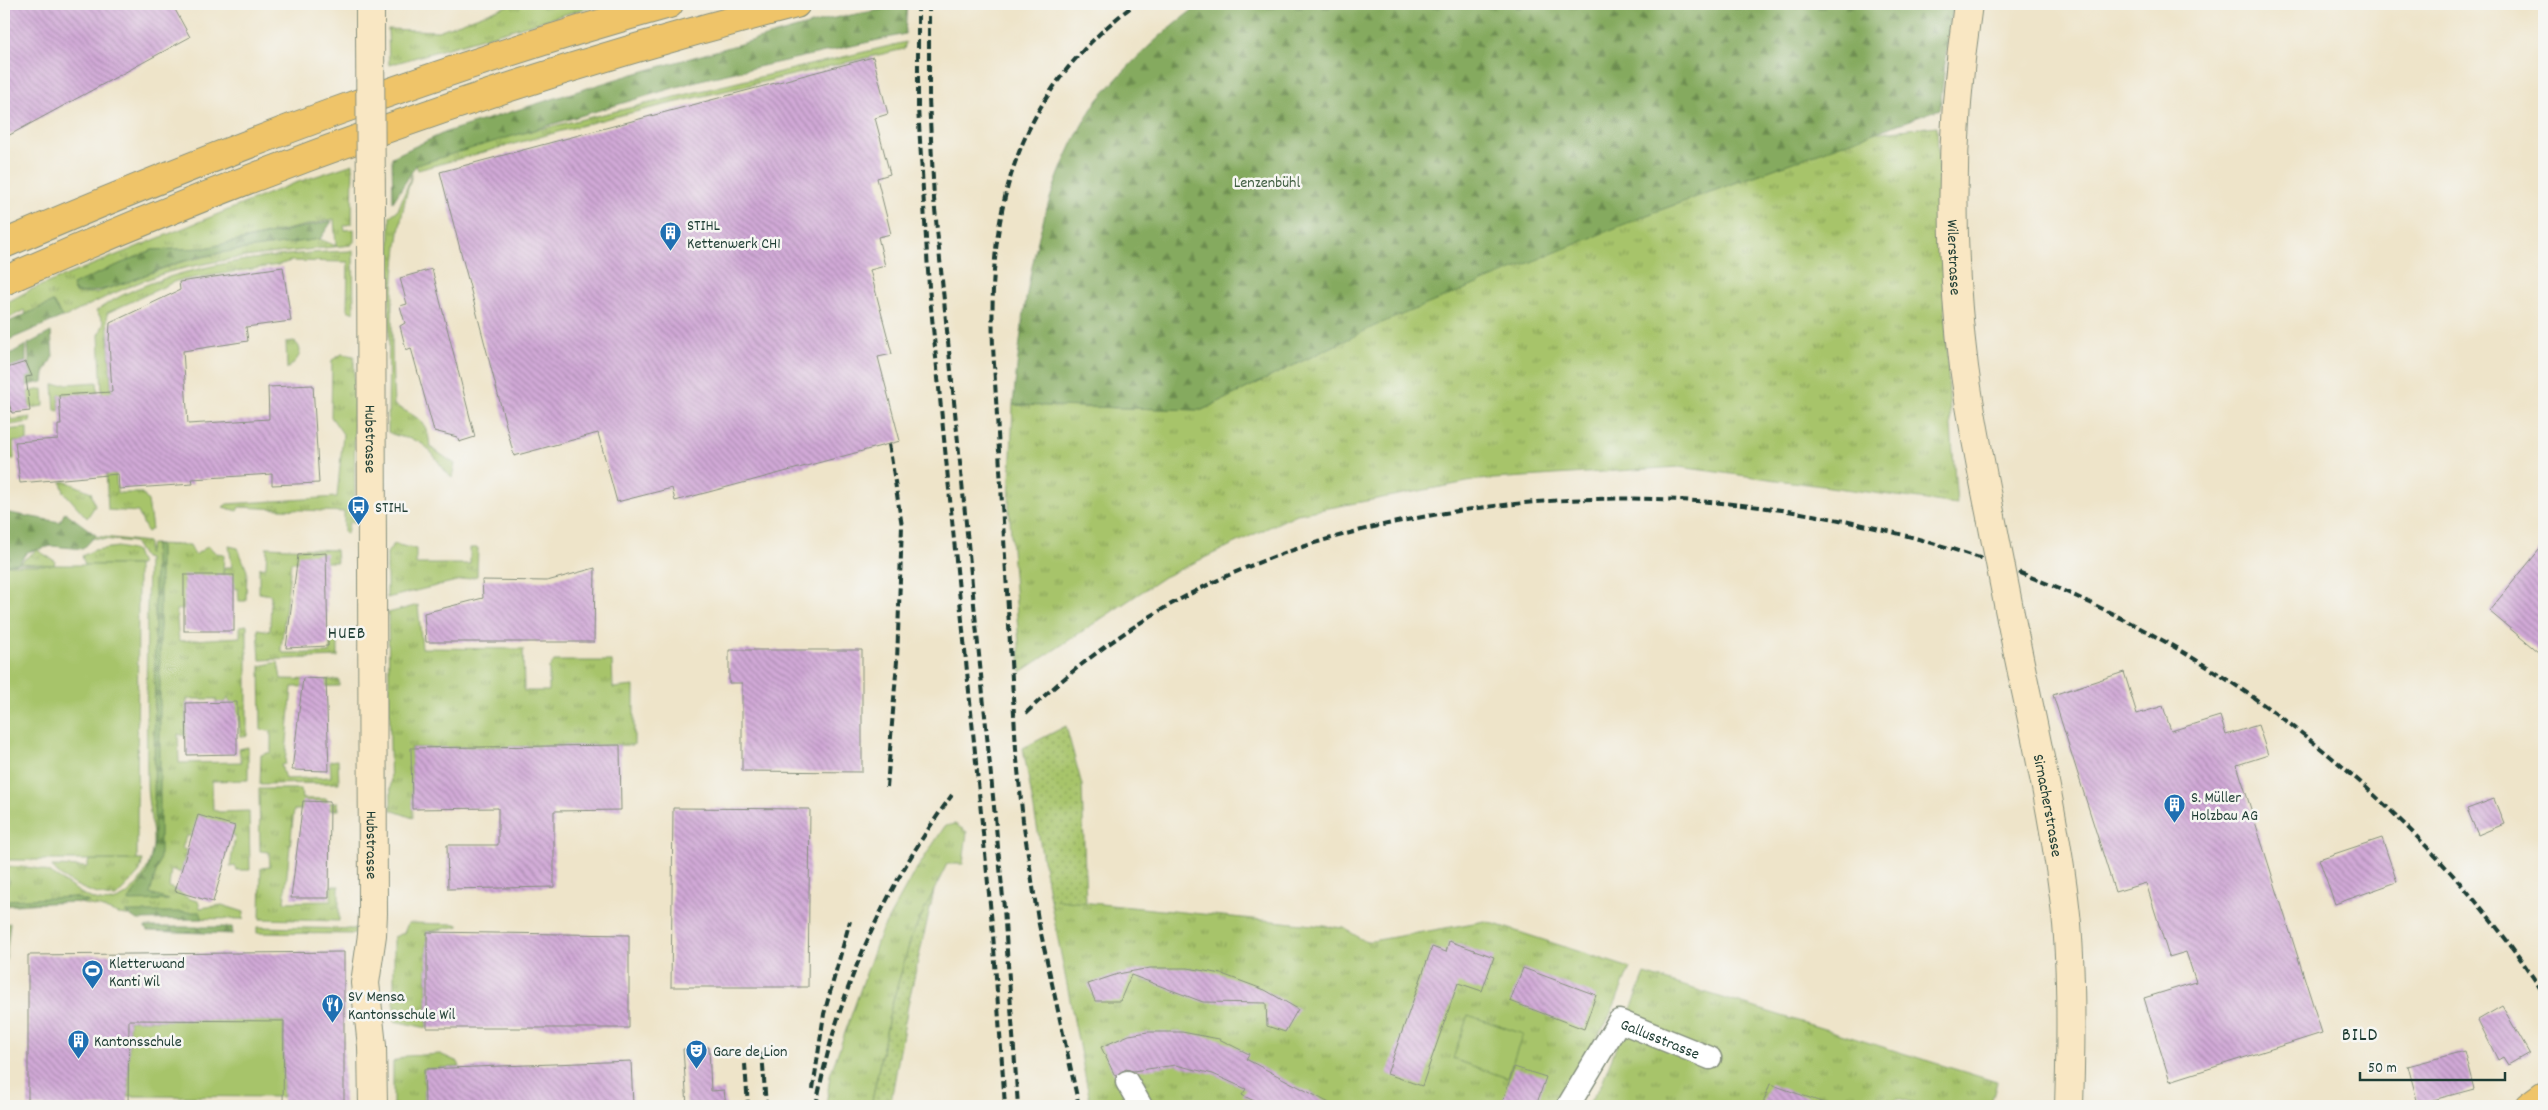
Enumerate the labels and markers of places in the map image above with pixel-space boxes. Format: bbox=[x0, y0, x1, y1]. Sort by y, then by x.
place label: STIHL Kettenwerk CH1 bbox=[687, 215, 781, 256]
building icon: STIHL Kettenwerk CH1 bbox=[659, 221, 683, 252]
bus stop icon: STIHL bbox=[347, 494, 371, 525]
place label: STIHL bbox=[375, 497, 409, 520]
place label: S. Müller Holzbau AG bbox=[2191, 787, 2258, 828]
building icon: S. Müller Holzbau AG bbox=[2163, 793, 2187, 824]
place label: Kletterwand Kanti Wil bbox=[109, 953, 185, 994]
sports icon: Kletterwand Kanti Wil bbox=[81, 959, 105, 990]
place label: SV Mensa Kantonsschule Wil bbox=[348, 986, 455, 1027]
restaurant icon: SV Mensa Kantonsschule Wil bbox=[320, 992, 344, 1023]
building icon: Kantonsschule bbox=[66, 1028, 90, 1059]
place label: Kantonsschule bbox=[94, 1031, 182, 1054]
theatre icon: Gare de Lion bbox=[685, 1038, 709, 1069]
place label: Gare de Lion bbox=[713, 1041, 787, 1064]

